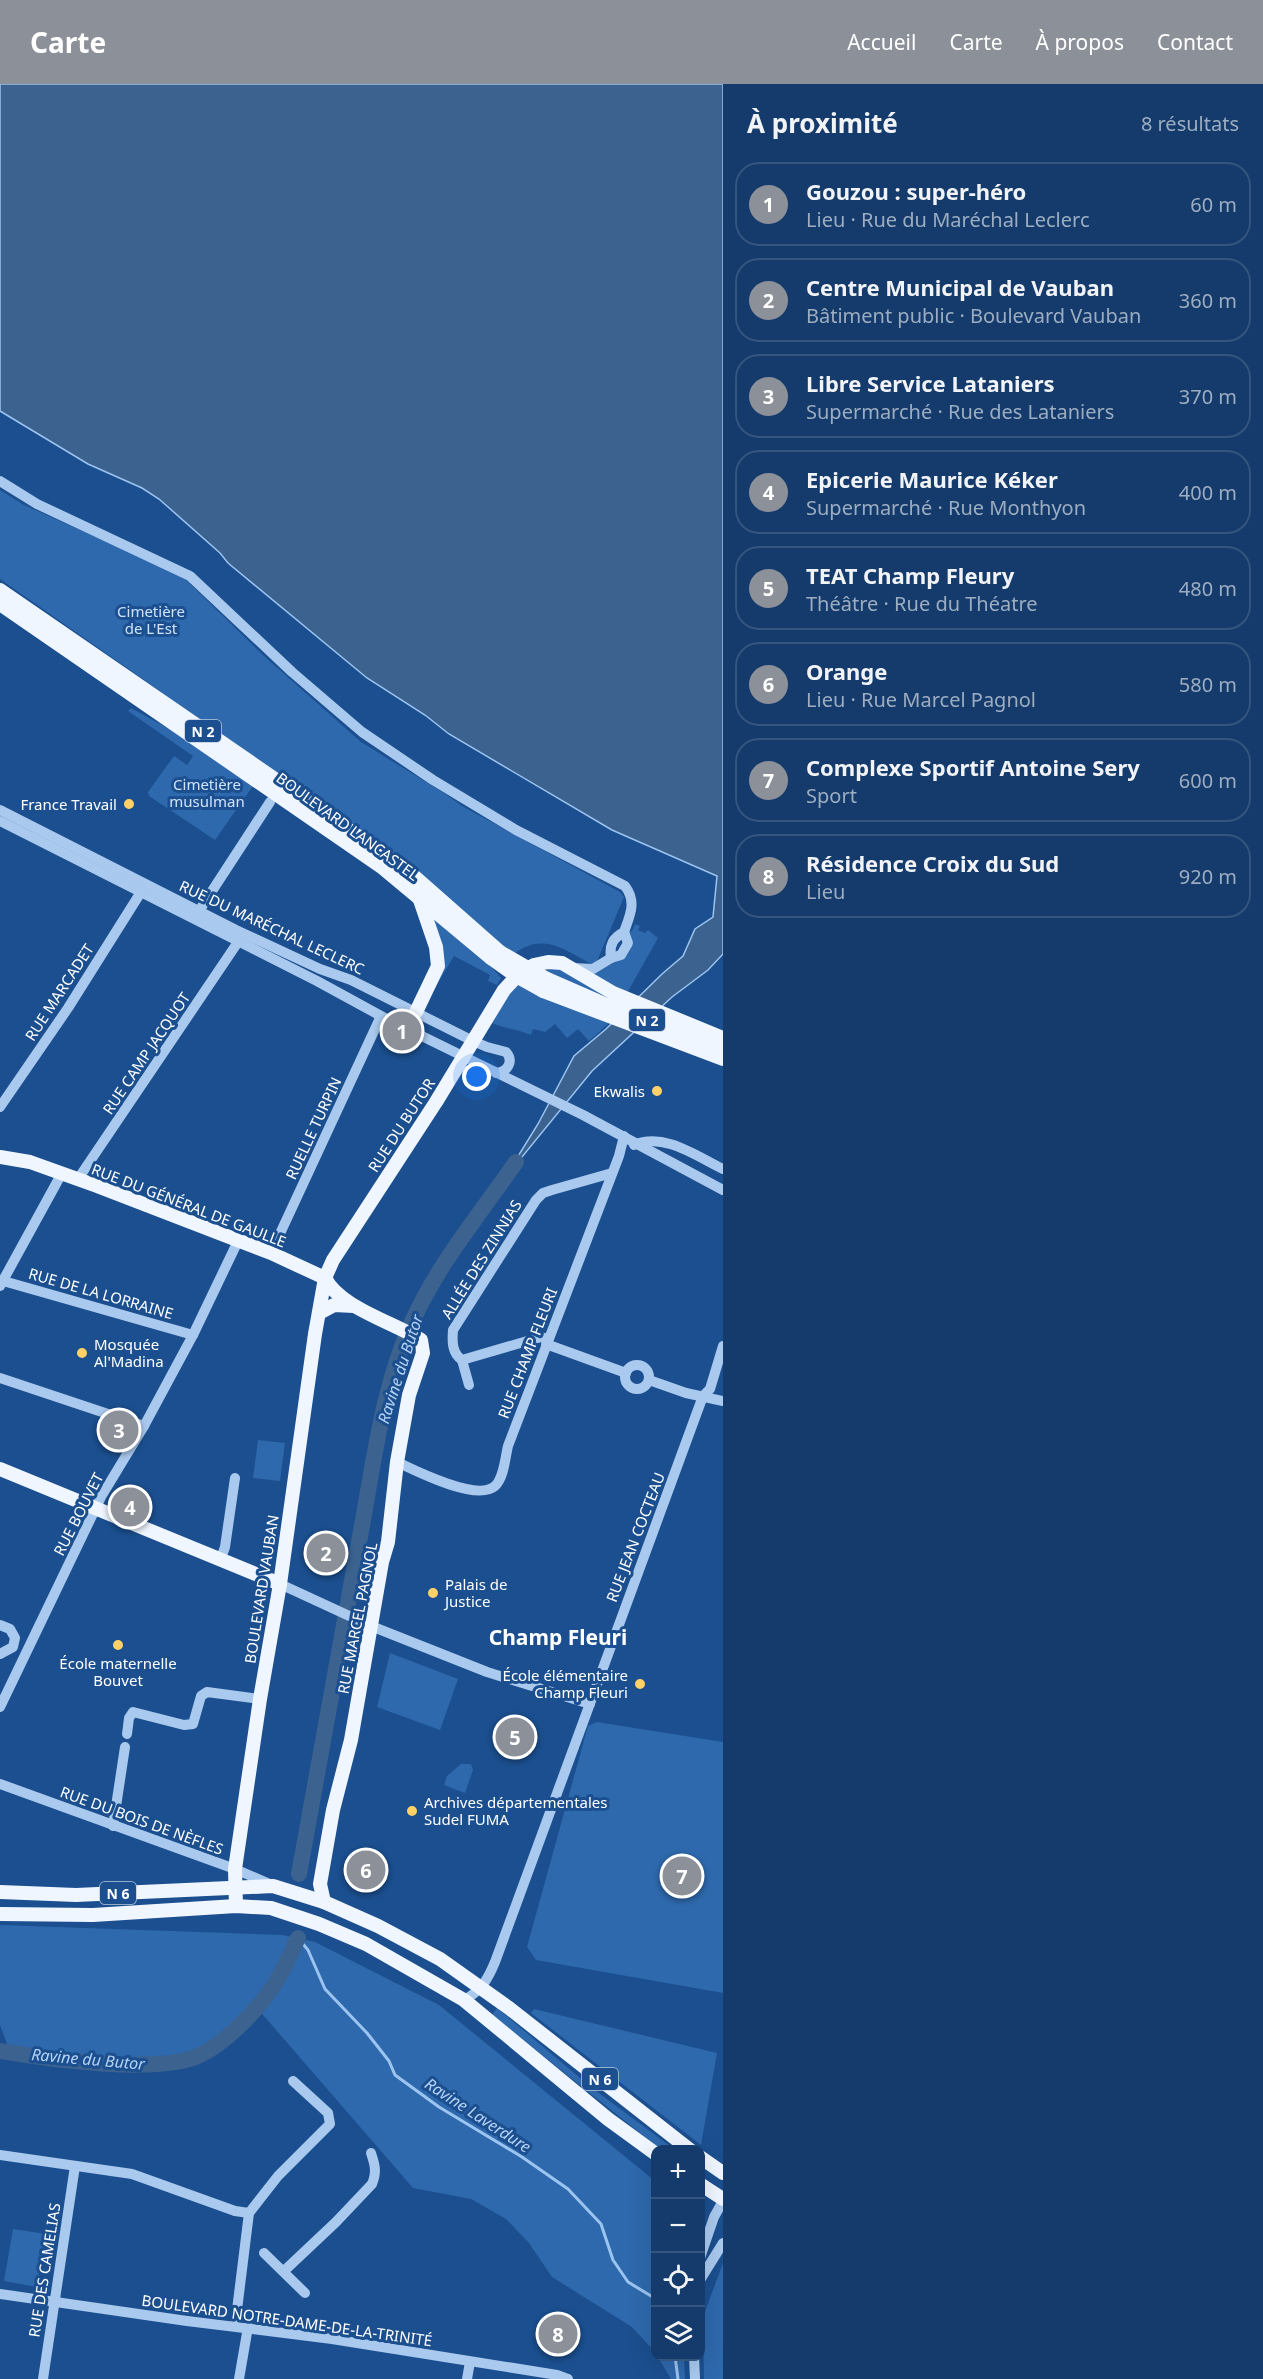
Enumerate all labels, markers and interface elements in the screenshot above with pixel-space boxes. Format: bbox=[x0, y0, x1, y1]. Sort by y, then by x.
text: Carte bbox=[30, 23, 106, 61]
text: Accueil bbox=[847, 28, 916, 56]
text: Carte bbox=[949, 28, 1003, 56]
text: À propos bbox=[1036, 28, 1124, 56]
text: Contact bbox=[1157, 28, 1233, 56]
text: À proximité bbox=[747, 105, 898, 141]
text: 8 résultats bbox=[1141, 110, 1239, 137]
text: Gouzou : super-héro bbox=[806, 176, 1026, 206]
text: 1 bbox=[763, 191, 774, 218]
text: 60 m bbox=[1190, 191, 1237, 218]
text: Lieu · Rue du Maréchal Leclerc bbox=[806, 206, 1089, 233]
text: Centre Municipal de Vauban bbox=[806, 272, 1114, 302]
text: 2 bbox=[763, 287, 774, 314]
text: 360 m bbox=[1179, 287, 1237, 314]
text: Bâtiment public · Boulevard Vauban bbox=[806, 302, 1141, 329]
text: Libre Service Lataniers bbox=[806, 368, 1055, 398]
text: 3 bbox=[763, 383, 774, 410]
text: 370 m bbox=[1179, 383, 1237, 410]
text: Supermarché · Rue des Lataniers bbox=[806, 398, 1114, 425]
text: Epicerie Maurice Kéker bbox=[806, 464, 1058, 494]
text: 4 bbox=[763, 479, 774, 506]
text: 400 m bbox=[1179, 479, 1237, 506]
text: Supermarché · Rue Monthyon bbox=[806, 494, 1086, 521]
text: TEAT Champ Fleury bbox=[806, 560, 1014, 590]
text: 5 bbox=[763, 575, 774, 602]
text: 480 m bbox=[1179, 575, 1237, 602]
text: Théâtre · Rue du Théatre bbox=[806, 590, 1038, 617]
park label: Cimetière de L'Est bbox=[117, 601, 185, 638]
text: Orange bbox=[806, 656, 887, 686]
text: 6 bbox=[763, 671, 774, 698]
text: 580 m bbox=[1179, 671, 1237, 698]
text: Lieu · Rue Marcel Pagnol bbox=[806, 686, 1036, 713]
road number: N 2 bbox=[185, 720, 221, 742]
text: Complexe Sportif Antoine Sery bbox=[806, 752, 1140, 782]
text: 7 bbox=[763, 767, 774, 794]
text: 600 m bbox=[1179, 767, 1237, 794]
street label: BOULEVARD LANCASTEL bbox=[273, 768, 423, 885]
park label: Cimetière musulman bbox=[169, 774, 245, 811]
text: Sport bbox=[806, 782, 857, 809]
place label: France Travail bbox=[20, 794, 117, 814]
marker: France Travail bbox=[122, 797, 136, 811]
text: Résidence Croix du Sud bbox=[806, 848, 1059, 878]
text: 8 bbox=[763, 863, 774, 890]
text: 920 m bbox=[1179, 863, 1237, 890]
street label: RUE DU MARÉCHAL LECLERC bbox=[176, 875, 368, 979]
text: Lieu bbox=[806, 878, 845, 905]
street label: RUE MARCADET bbox=[20, 939, 98, 1044]
street label: RUE CAMP JACQUOT bbox=[98, 988, 195, 1118]
pin: 1 bbox=[382, 1008, 422, 1054]
road number: N 2 bbox=[629, 1009, 665, 1031]
your location bbox=[462, 1062, 491, 1091]
street label: RUELLE TURPIN bbox=[281, 1074, 345, 1182]
street label: RUE DU BUTOR bbox=[363, 1074, 439, 1176]
place label: Ekwalis bbox=[594, 1081, 645, 1101]
marker: Ekwalis bbox=[650, 1084, 664, 1098]
street label: RUE DU GÉNÉRAL DE GAULLE bbox=[89, 1159, 289, 1251]
street label: ALLÉE DES ZINNIAS bbox=[436, 1196, 526, 1322]
street label: RUE DE LA LORRAINE bbox=[26, 1263, 176, 1323]
street label: RUE CHAMP FLEURI bbox=[493, 1285, 561, 1421]
water label: Ravine du Butor bbox=[372, 1311, 428, 1426]
place label: Mosquée Al'Madina bbox=[94, 1334, 164, 1371]
marker: Mosquée Al'Madina bbox=[75, 1346, 89, 1360]
pin: 3 bbox=[100, 1408, 138, 1452]
street label: RUE BOUVET bbox=[49, 1468, 108, 1559]
street label: RUE JEAN COCTEAU bbox=[601, 1469, 669, 1605]
pin: 4 bbox=[110, 1484, 150, 1530]
street label: BOULEVARD VAUBAN bbox=[239, 1513, 283, 1665]
pin: 2 bbox=[306, 1530, 346, 1576]
street label: RUE MARCEL PAGNOL bbox=[332, 1540, 382, 1696]
place label: Palais de Justice bbox=[443, 1574, 507, 1611]
marker: Palais de Justice bbox=[426, 1586, 440, 1600]
district label: Champ Fleuri bbox=[489, 1623, 627, 1651]
marker: École maternelle Bouvet bbox=[111, 1638, 125, 1652]
place label: École maternelle Bouvet bbox=[59, 1653, 177, 1690]
place label: École élémentaire Champ Fleuri bbox=[503, 1665, 628, 1702]
marker: École élémentaire Champ Fleuri bbox=[633, 1677, 647, 1691]
pin: 5 bbox=[496, 1714, 534, 1760]
street label: RUE DU BOIS DE NÈFLES bbox=[58, 1781, 226, 1859]
place label: Archives départementales Sudel FUMA bbox=[424, 1792, 607, 1829]
marker: Archives départementales Sudel FUMA bbox=[405, 1804, 419, 1818]
pin: 6 bbox=[346, 1848, 386, 1892]
pin: 7 bbox=[662, 1854, 702, 1898]
road number: N 6 bbox=[100, 1882, 136, 1904]
water label: Ravine du Butor bbox=[30, 2043, 146, 2075]
road number: N 6 bbox=[582, 2068, 618, 2090]
water label: Ravine Laverdure bbox=[421, 2073, 535, 2157]
map controls bbox=[651, 2145, 705, 2361]
button: + bbox=[651, 2145, 705, 2199]
button: − bbox=[651, 2199, 705, 2253]
street label: RUE DES CAMELIAS bbox=[24, 2201, 64, 2339]
button: locate bbox=[651, 2253, 705, 2307]
street label: BOULEVARD NOTRE-DAME-DE-LA-TRINITÉ bbox=[141, 2290, 433, 2350]
button: layers bbox=[651, 2307, 705, 2361]
pin: 8 bbox=[538, 2312, 578, 2356]

